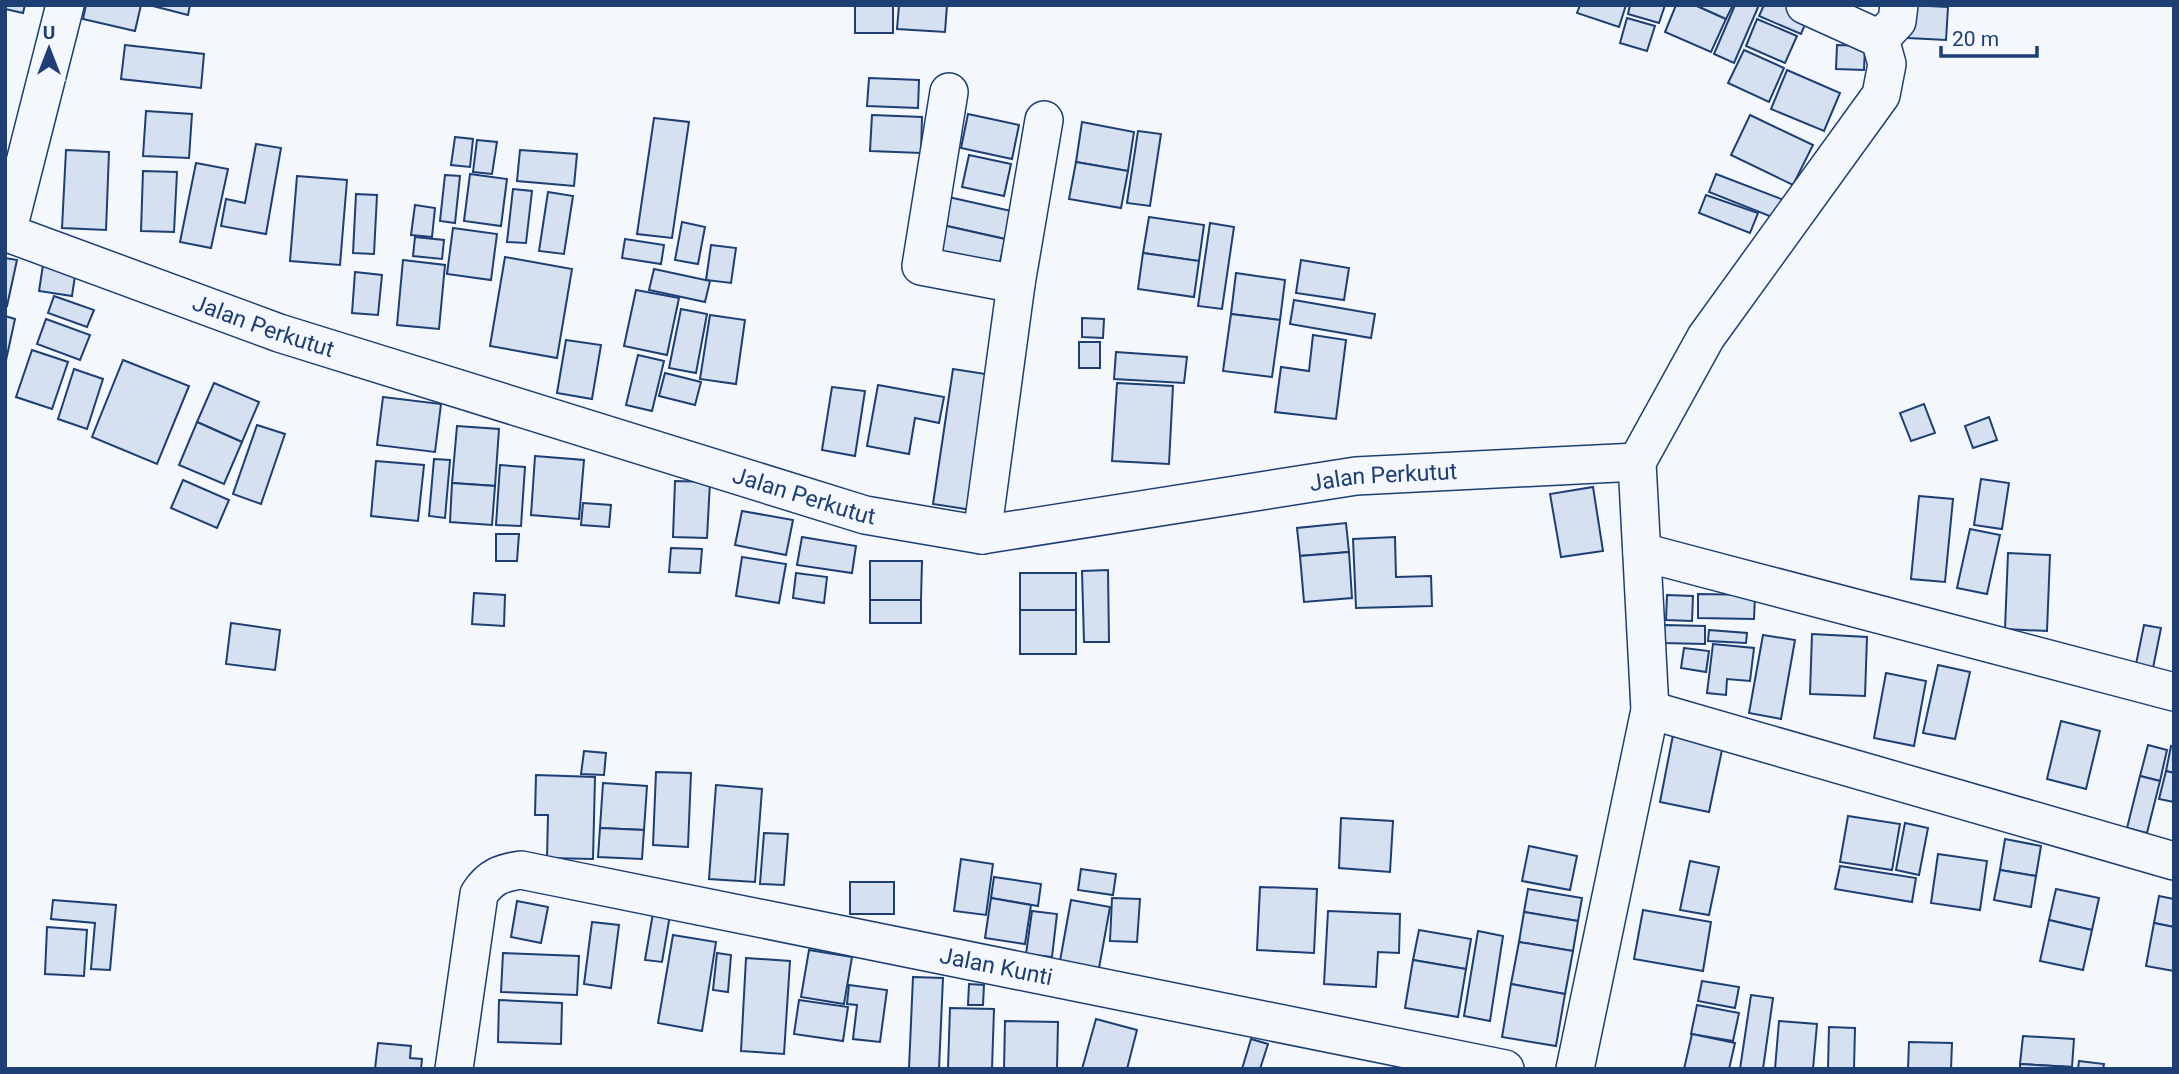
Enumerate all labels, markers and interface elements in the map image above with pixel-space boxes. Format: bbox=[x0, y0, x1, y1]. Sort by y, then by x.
north arrow bbox=[14, 14, 84, 84]
scale bar bbox=[1941, 14, 2037, 58]
text: U bbox=[43, 21, 55, 44]
text: 20 m bbox=[1952, 27, 1999, 51]
street label: Jalan Perkutut bbox=[189, 289, 337, 363]
street label: Jalan Perkutut bbox=[1307, 458, 1458, 497]
street label: Jalan Perkutut bbox=[729, 462, 878, 531]
street label: Jalan Kunti bbox=[937, 942, 1055, 991]

